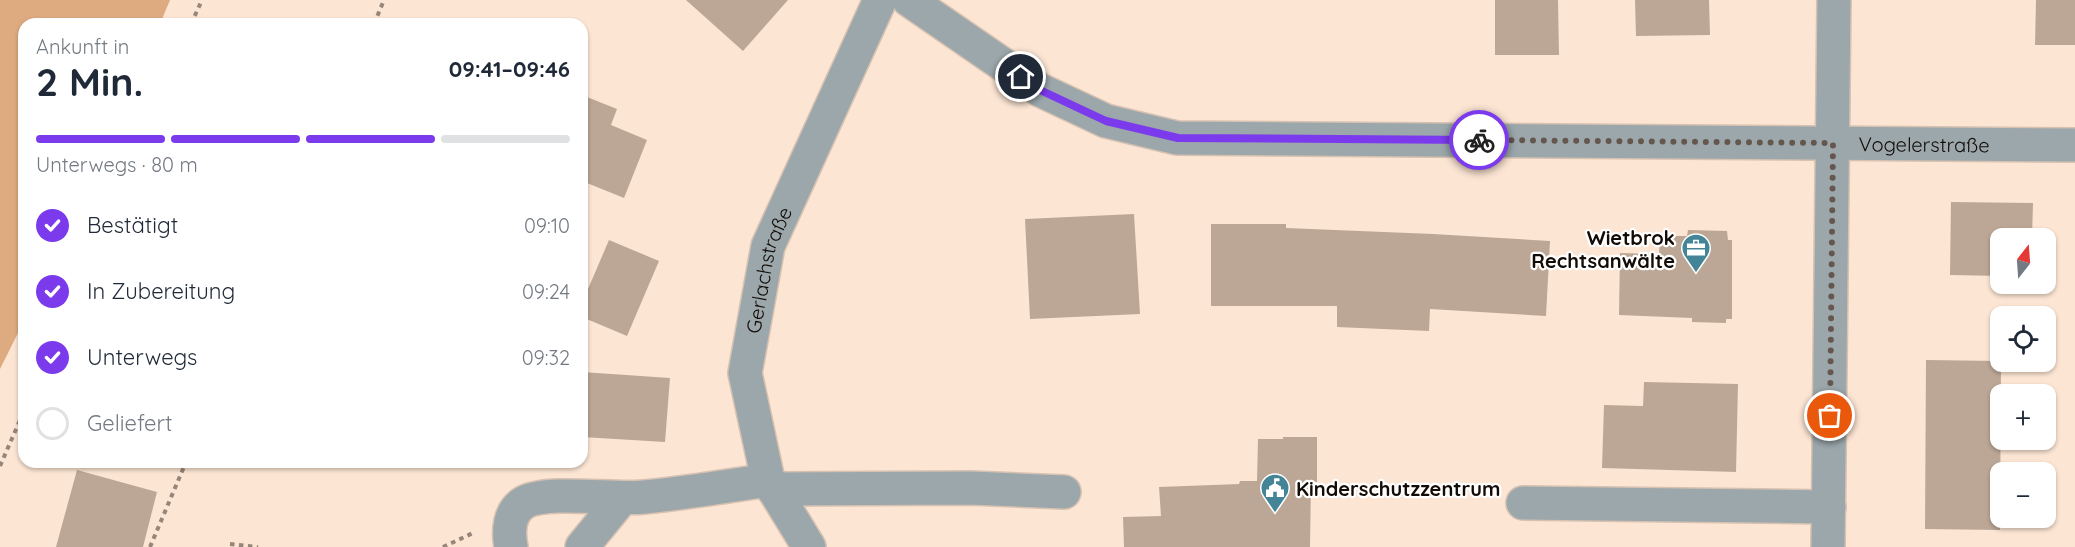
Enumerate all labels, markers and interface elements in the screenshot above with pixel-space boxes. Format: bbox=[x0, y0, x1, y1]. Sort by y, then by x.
text: Ankunft in bbox=[36, 34, 129, 59]
pin bbox=[995, 51, 1046, 102]
text: 09:41–09:46 bbox=[449, 55, 570, 83]
text: 2 Min. bbox=[36, 57, 143, 106]
icon: home bbox=[1004, 60, 1037, 93]
courier bbox=[1449, 110, 1509, 170]
icon: bike bbox=[1463, 124, 1496, 157]
street label: Vogelerstraße bbox=[1859, 131, 1990, 157]
text: Unterwegs · 80 m bbox=[36, 152, 198, 177]
street label: Gerlachstraße bbox=[740, 202, 797, 335]
icon: check bbox=[36, 209, 69, 242]
text: Bestätigt bbox=[87, 211, 178, 239]
text: 09:10 bbox=[524, 213, 570, 238]
place label: Wietbrok Rechtsanwälte bbox=[1531, 225, 1675, 273]
north arrow bbox=[1990, 228, 2056, 294]
map controls bbox=[1990, 228, 2056, 528]
office icon: Wietbrok Rechtsanwälte bbox=[1680, 232, 1712, 274]
icon: check bbox=[36, 275, 69, 308]
text: In Zubereitung bbox=[87, 277, 235, 305]
text: 09:24 bbox=[522, 279, 570, 304]
button: locate bbox=[1990, 306, 2056, 372]
icon: check bbox=[36, 341, 69, 374]
text: Unterwegs bbox=[87, 343, 197, 371]
text: 09:32 bbox=[522, 345, 570, 370]
button: + bbox=[1990, 384, 2056, 450]
pin bbox=[1804, 390, 1855, 441]
icon: bag bbox=[1813, 399, 1846, 432]
text: Geliefert bbox=[87, 409, 172, 437]
button: − bbox=[1990, 462, 2056, 528]
public building icon: Kinderschutzzentrum bbox=[1259, 472, 1291, 514]
place label: Kinderschutzzentrum bbox=[1296, 476, 1500, 501]

